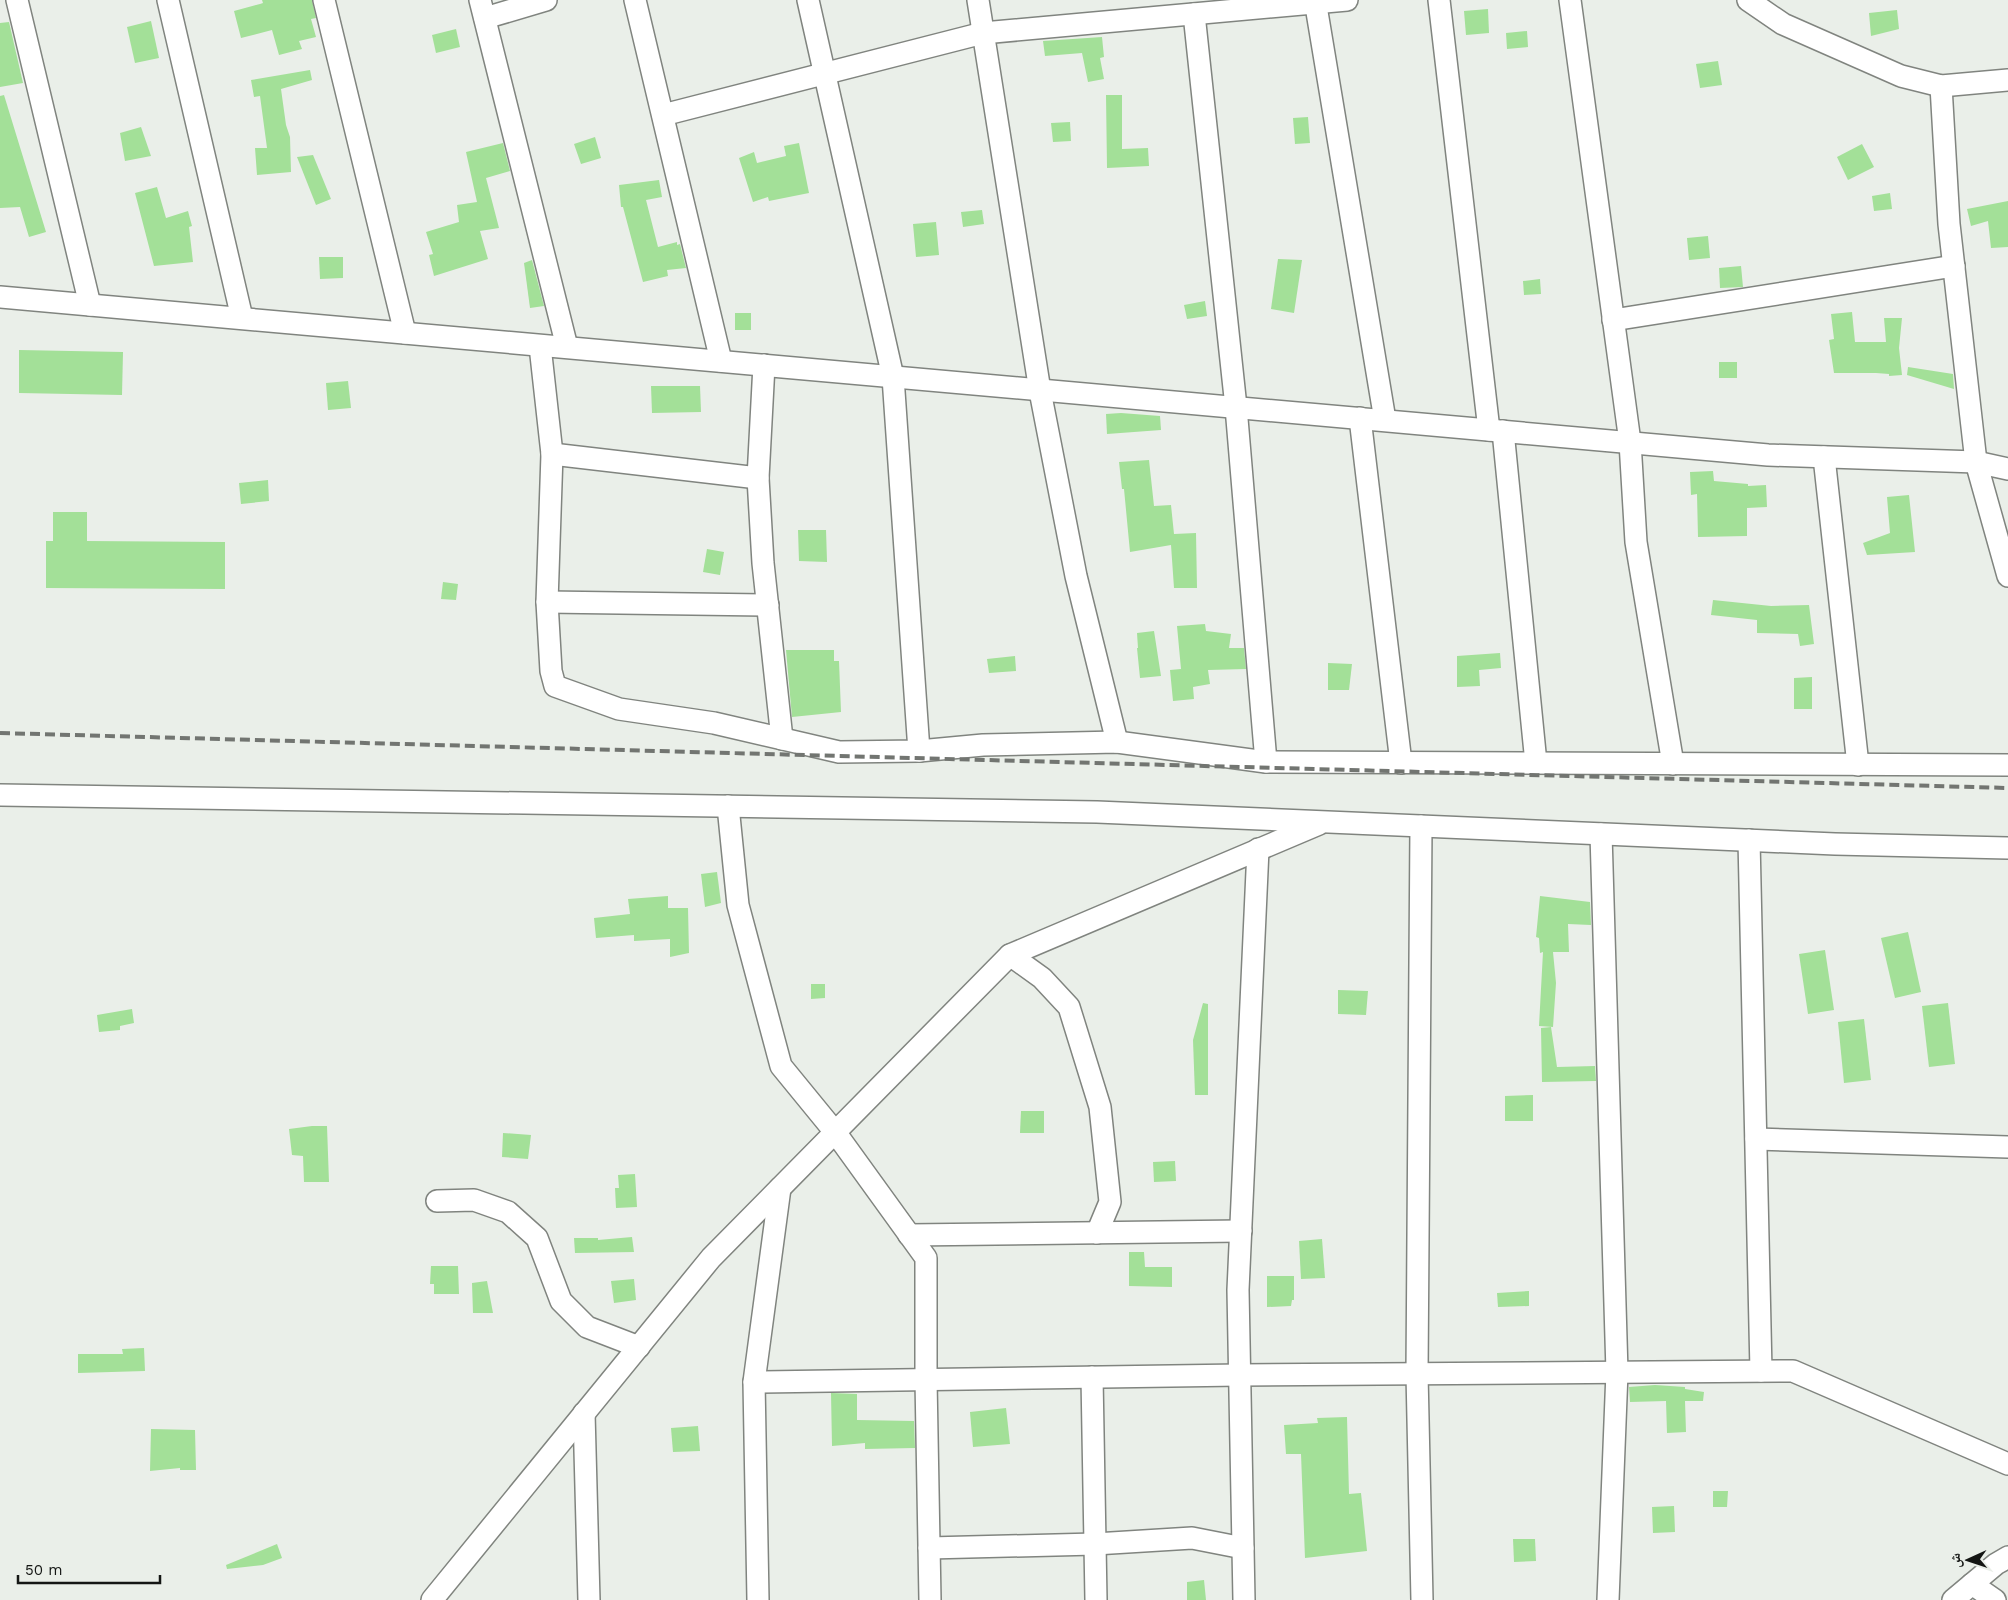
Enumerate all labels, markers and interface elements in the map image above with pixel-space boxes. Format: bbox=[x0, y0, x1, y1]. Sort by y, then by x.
north arrow bbox=[1943, 1535, 1993, 1585]
scale bar bbox=[18, 1552, 160, 1584]
text: ش bbox=[1947, 1553, 1964, 1569]
text: 50 m bbox=[25, 1561, 62, 1579]

